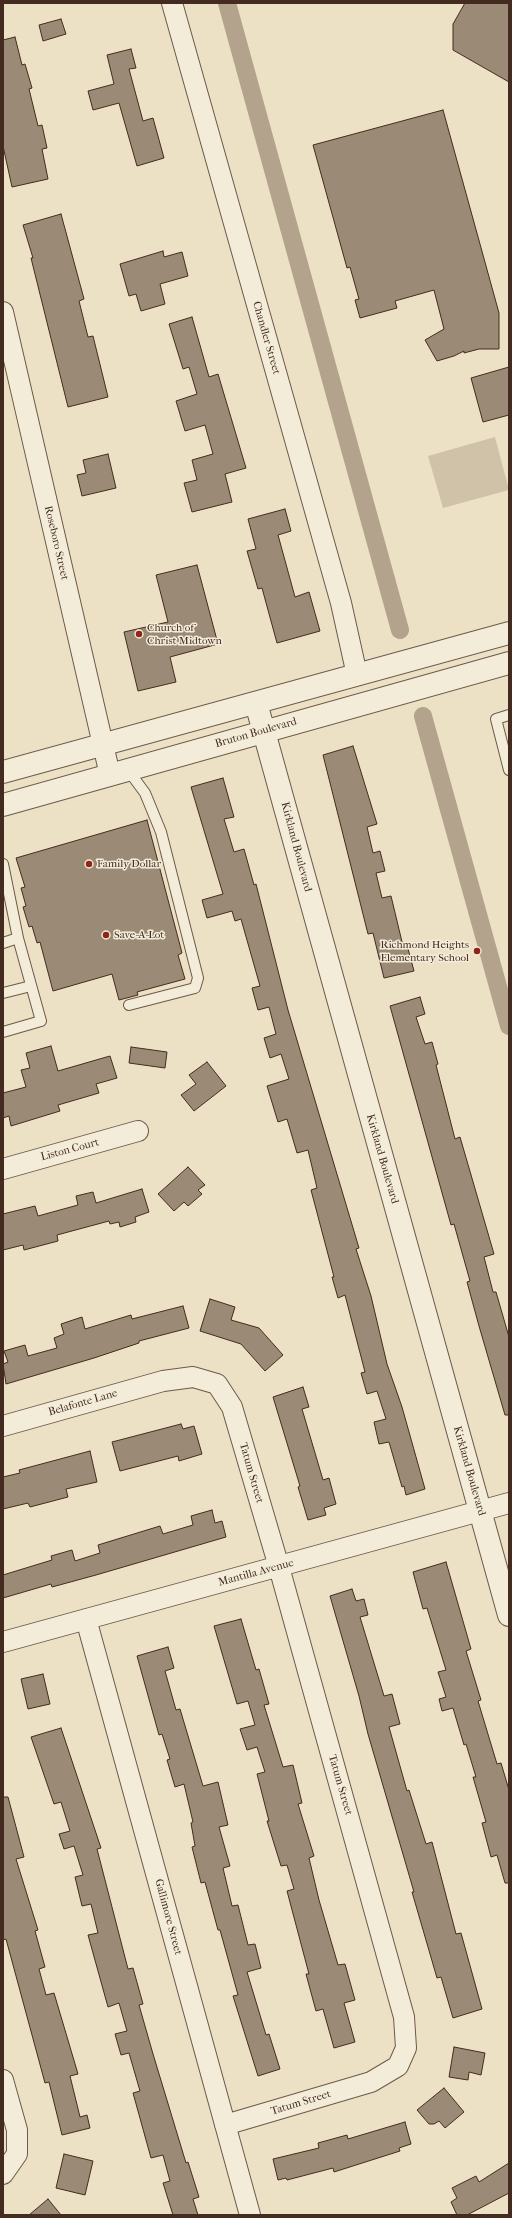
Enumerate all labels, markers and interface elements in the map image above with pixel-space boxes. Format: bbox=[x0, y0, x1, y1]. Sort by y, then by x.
street label: Chandler Street bbox=[249, 300, 283, 376]
street label: Roseboro Street bbox=[41, 505, 71, 581]
place label: Church of Christ Midtown bbox=[147, 621, 222, 647]
marker: Church of Christ Midtown bbox=[134, 629, 144, 639]
street label: Bruton Boulevard bbox=[214, 715, 298, 751]
street label: Kirkland Boulevard bbox=[278, 801, 314, 893]
place label: Family Dollar bbox=[97, 857, 161, 871]
marker: Family Dollar bbox=[84, 859, 94, 869]
place label: Save-A-Lot bbox=[114, 928, 164, 942]
marker: Save-A-Lot bbox=[101, 930, 111, 940]
place label: Richmond Heights Elementary School bbox=[380, 938, 469, 964]
marker: Richmond Heights Elementary School bbox=[472, 946, 482, 956]
street label: Kirkland Boulevard bbox=[363, 1113, 401, 1205]
street label: Liston Court bbox=[39, 1136, 101, 1164]
street label: Belafonte Lane bbox=[47, 1387, 119, 1419]
street label: Kirkland Boulevard bbox=[450, 1425, 488, 1517]
street label: Tatum Street bbox=[236, 1441, 266, 1505]
street label: Mantilla Avenue bbox=[217, 1557, 295, 1589]
street label: Tatum Street bbox=[325, 1753, 355, 1817]
street label: Gallimore Street bbox=[151, 1877, 185, 1957]
street label: Tatum Street bbox=[269, 2088, 333, 2118]

